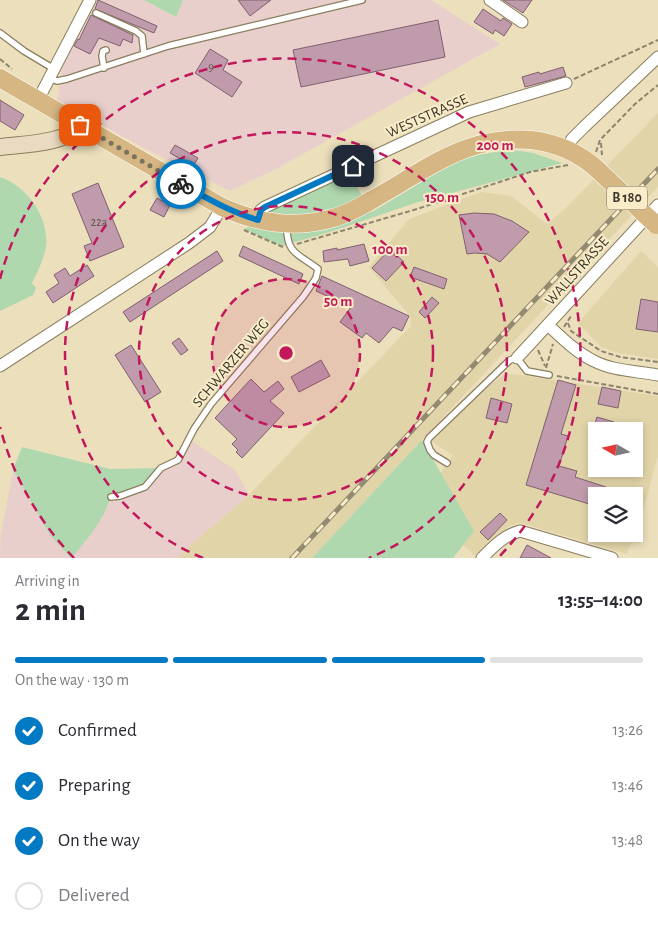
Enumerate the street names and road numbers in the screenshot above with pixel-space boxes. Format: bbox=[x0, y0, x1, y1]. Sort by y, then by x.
street label: WESTSTRASSE bbox=[384, 91, 470, 141]
road number: B 180 bbox=[607, 187, 647, 210]
street label: WALLSTRASSE bbox=[542, 234, 612, 308]
street label: SCHWARZER WEG bbox=[190, 316, 272, 410]

